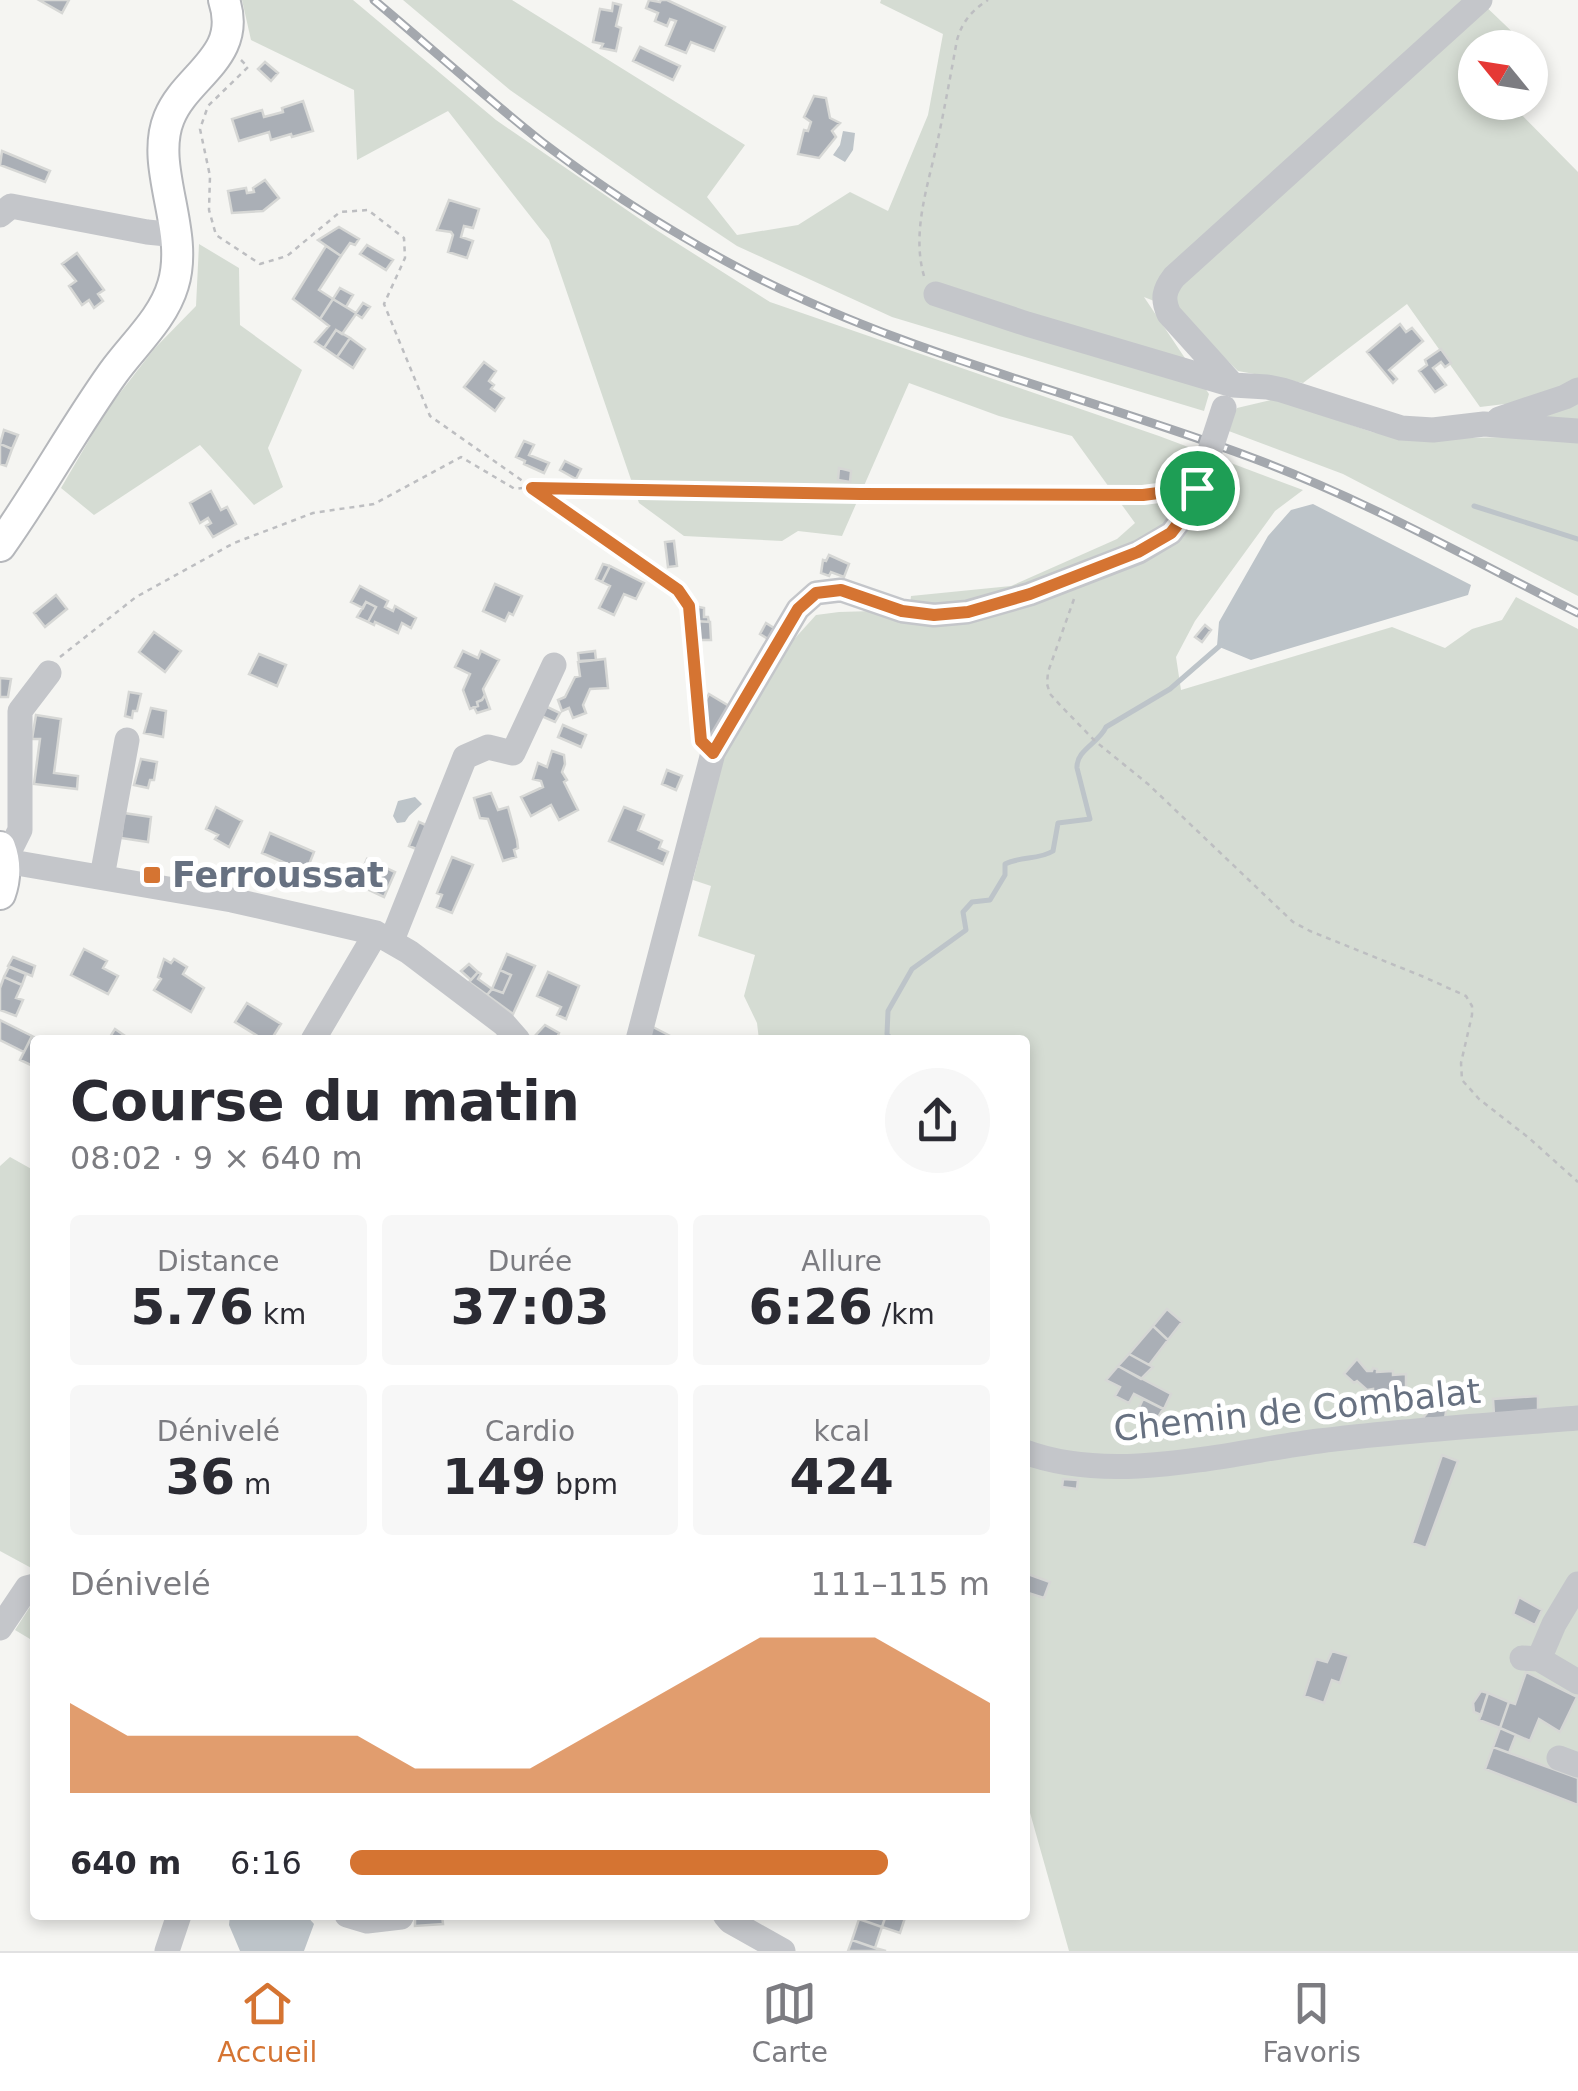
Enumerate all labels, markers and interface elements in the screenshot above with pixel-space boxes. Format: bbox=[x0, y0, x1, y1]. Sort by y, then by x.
north arrow bbox=[1458, 30, 1548, 120]
map controls bbox=[1458, 30, 1548, 120]
pin bbox=[1155, 446, 1240, 531]
icon: arrive bbox=[1170, 461, 1225, 516]
place label: Ferroussat bbox=[172, 855, 384, 895]
marker: Ferroussat bbox=[141, 864, 163, 886]
button: share bbox=[885, 1068, 990, 1173]
text: Course du matin bbox=[70, 1069, 580, 1133]
text: 08:02 · 9 × 640 m bbox=[70, 1139, 363, 1177]
text: Distance bbox=[157, 1245, 280, 1278]
text: Durée bbox=[488, 1245, 572, 1278]
text: Allure bbox=[801, 1245, 882, 1278]
text: 5.76 bbox=[130, 1278, 254, 1336]
text: 37:03 bbox=[450, 1278, 610, 1336]
text: 6:26 bbox=[749, 1278, 873, 1336]
text: km bbox=[254, 1298, 306, 1331]
text: /km bbox=[873, 1298, 935, 1331]
street label: Chemin de Combalat bbox=[1112, 1371, 1482, 1449]
text: Dénivelé bbox=[157, 1415, 280, 1448]
text: Cardio bbox=[485, 1415, 575, 1448]
text: kcal bbox=[813, 1415, 870, 1448]
text: 36 bbox=[165, 1448, 235, 1506]
text: 149 bbox=[442, 1448, 546, 1506]
text: 424 bbox=[789, 1448, 894, 1506]
text: m bbox=[235, 1468, 271, 1501]
text: bpm bbox=[546, 1468, 618, 1501]
text: Dénivelé bbox=[70, 1565, 211, 1603]
text: 111–115 m bbox=[811, 1565, 990, 1603]
text: 640 m bbox=[70, 1844, 181, 1882]
text: 6:16 bbox=[230, 1844, 302, 1882]
tab: Accueil bbox=[217, 1976, 317, 2069]
tab: Carte bbox=[752, 1976, 828, 2069]
tab: Favoris bbox=[1262, 1976, 1361, 2069]

